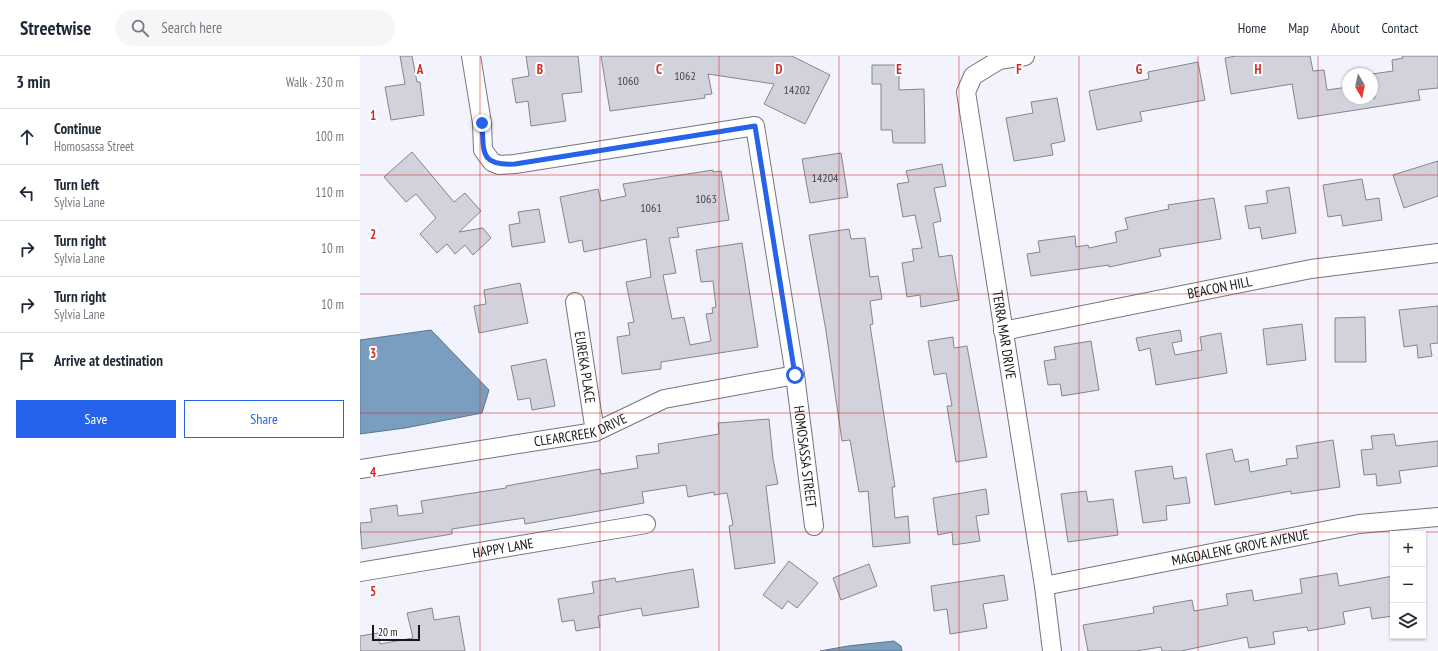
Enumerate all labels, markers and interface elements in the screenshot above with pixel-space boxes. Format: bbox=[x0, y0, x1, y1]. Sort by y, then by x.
search box bbox=[115, 10, 395, 46]
text: Streetwise bbox=[20, 16, 91, 40]
icon: search bbox=[129, 17, 151, 39]
text: Search here bbox=[161, 18, 222, 37]
text: Home bbox=[1238, 19, 1266, 37]
text: Map bbox=[1288, 19, 1309, 37]
text: About bbox=[1331, 19, 1360, 37]
text: Contact bbox=[1382, 19, 1418, 37]
text: A bbox=[416, 61, 424, 78]
text: B bbox=[537, 61, 543, 78]
text: C bbox=[656, 61, 662, 78]
text: D bbox=[776, 61, 783, 78]
text: E bbox=[896, 61, 902, 78]
text: F bbox=[1016, 61, 1022, 78]
text: G bbox=[1136, 61, 1143, 78]
text: H bbox=[1255, 61, 1262, 78]
house number: 1062 bbox=[674, 68, 696, 83]
north arrow bbox=[1342, 68, 1378, 104]
text: 3 min bbox=[16, 71, 50, 93]
house number: 1060 bbox=[617, 73, 639, 88]
text: Walk · 230 m bbox=[286, 74, 344, 91]
house number: 14202 bbox=[783, 82, 811, 97]
text: 1 bbox=[370, 107, 376, 124]
route end bbox=[473, 114, 491, 132]
text: Continue bbox=[54, 119, 101, 138]
icon: ahead bbox=[16, 126, 38, 148]
text: 100 m bbox=[315, 128, 344, 145]
text: Homosassa Street bbox=[54, 138, 134, 155]
house number: 14204 bbox=[811, 170, 839, 185]
text: Turn left bbox=[54, 175, 99, 194]
icon: left bbox=[16, 182, 38, 204]
text: 110 m bbox=[315, 184, 344, 201]
house number: 1063 bbox=[695, 191, 717, 206]
text: Sylvia Lane bbox=[54, 194, 105, 211]
house number: 1061 bbox=[640, 200, 662, 215]
text: 2 bbox=[370, 226, 376, 243]
text: Turn right bbox=[54, 231, 106, 250]
icon: right bbox=[16, 238, 38, 260]
text: 10 m bbox=[321, 240, 344, 257]
text: Sylvia Lane bbox=[54, 250, 105, 267]
street label: BEACON HILL bbox=[1186, 272, 1254, 303]
text: Turn right bbox=[54, 287, 106, 306]
street label: TERRA MAR DRIVE bbox=[988, 289, 1020, 380]
icon: right bbox=[16, 294, 38, 316]
text: 10 m bbox=[321, 296, 344, 313]
text: Sylvia Lane bbox=[54, 306, 105, 323]
street label: EUREKA PLACE bbox=[571, 330, 599, 405]
text: 3 bbox=[370, 345, 376, 362]
icon: arrive bbox=[16, 350, 38, 372]
text: Arrive at destination bbox=[54, 351, 163, 370]
route start bbox=[786, 366, 804, 384]
button: Save bbox=[16, 400, 176, 438]
button: Share bbox=[184, 400, 344, 438]
street label: HOMOSASSA STREET bbox=[790, 404, 821, 509]
street label: CLEARCREEK DRIVE bbox=[533, 409, 630, 451]
text: 4 bbox=[370, 464, 377, 481]
street label: MAGDALENE GROVE AVENUE bbox=[1170, 525, 1310, 570]
map controls bbox=[1390, 531, 1426, 639]
button: + bbox=[1390, 531, 1426, 567]
street label: HAPPY LANE bbox=[471, 534, 535, 562]
button: − bbox=[1390, 567, 1426, 603]
text: 5 bbox=[370, 583, 376, 600]
button: layers bbox=[1390, 603, 1426, 639]
scale bar bbox=[372, 623, 420, 642]
text: 20 m bbox=[378, 625, 397, 639]

